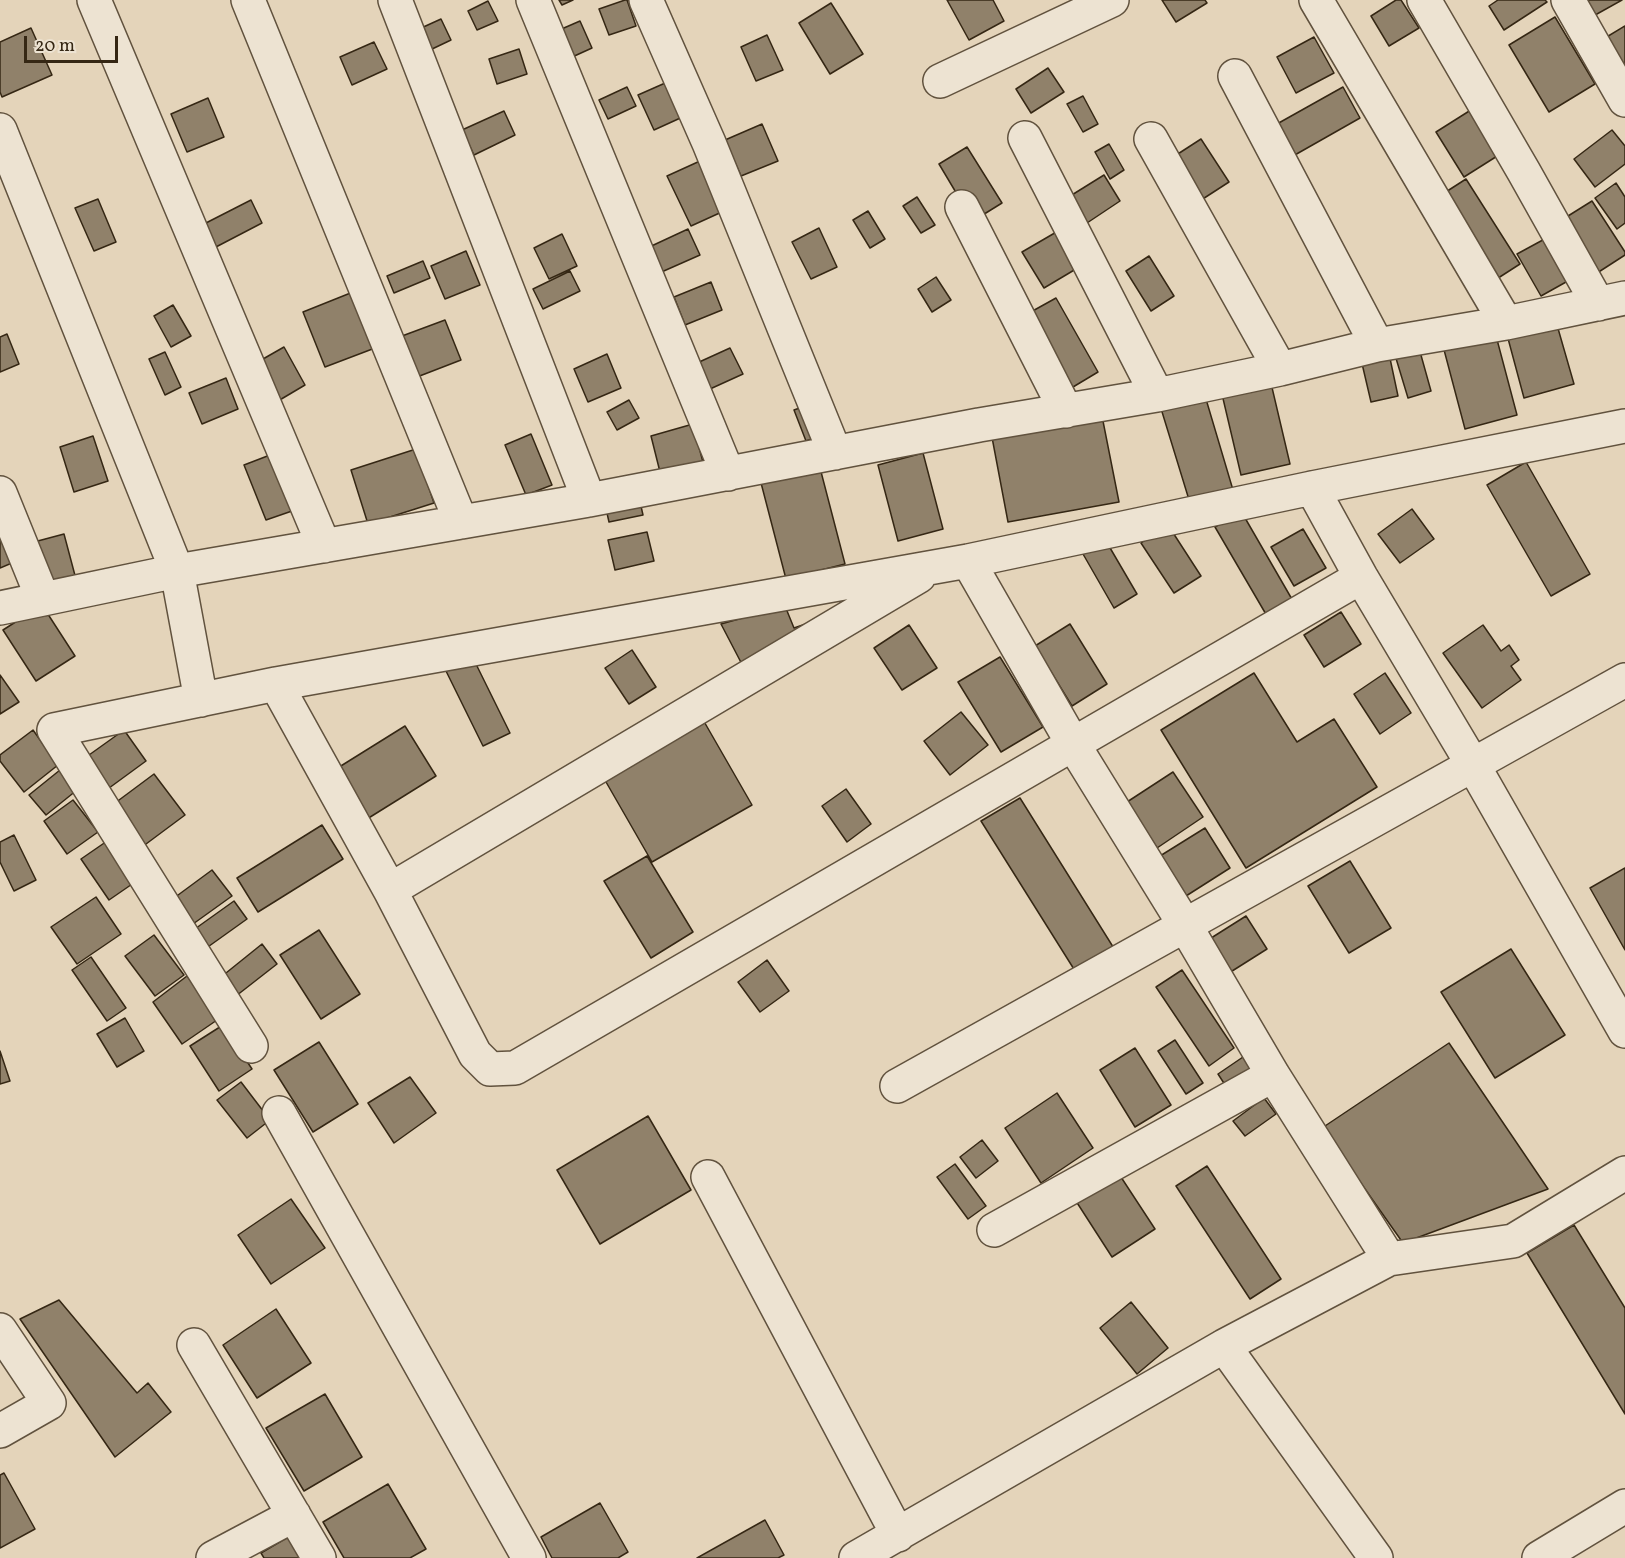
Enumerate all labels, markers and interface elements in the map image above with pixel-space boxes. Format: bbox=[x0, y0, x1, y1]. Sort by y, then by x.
scale bar bbox=[27, 24, 122, 62]
text: 20 m bbox=[35, 34, 75, 59]

